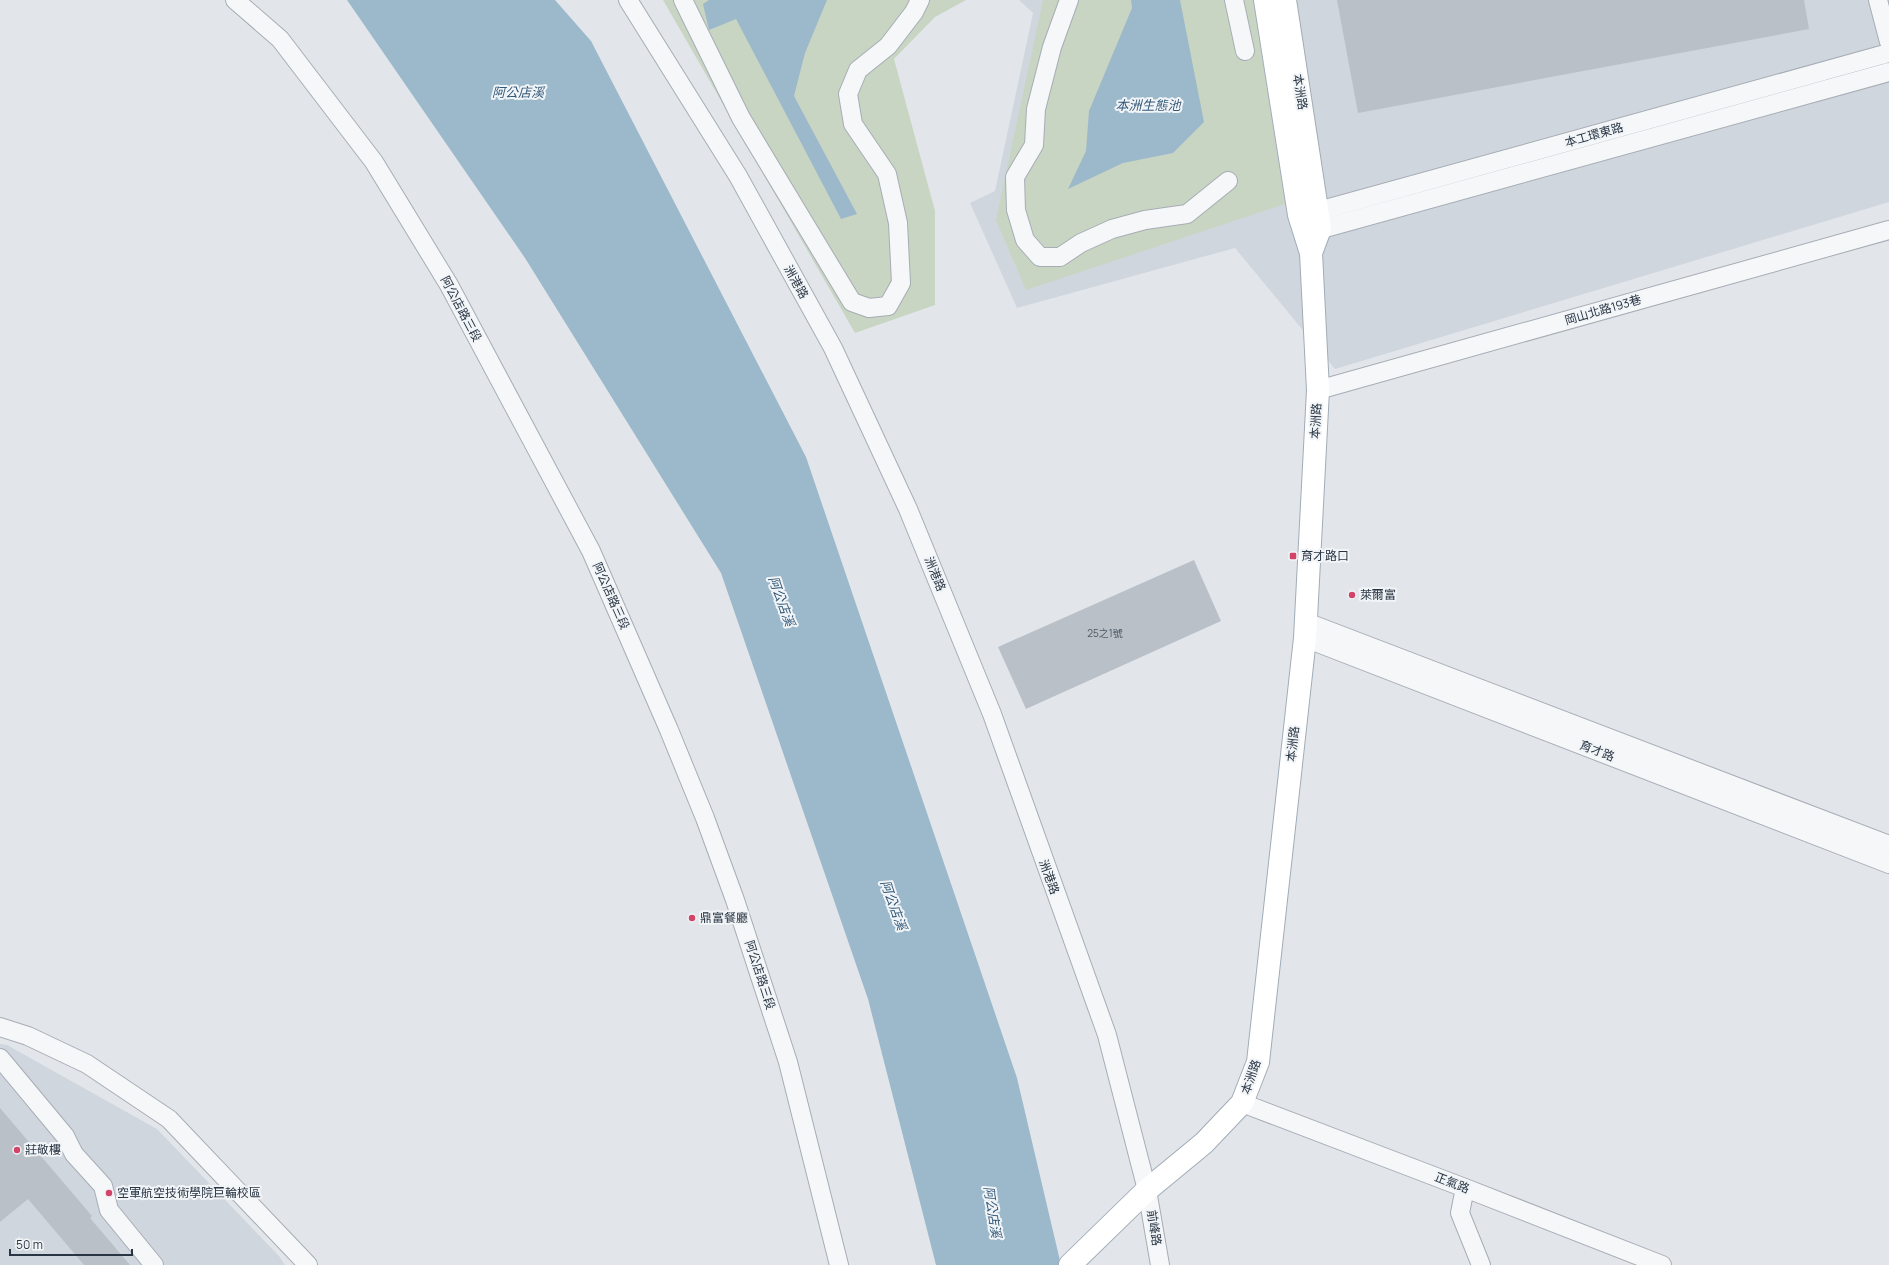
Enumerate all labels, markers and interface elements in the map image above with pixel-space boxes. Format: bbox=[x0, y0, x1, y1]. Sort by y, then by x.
street label: 本洲路 bbox=[1289, 73, 1312, 111]
water label: 阿公店溪 bbox=[492, 83, 546, 101]
water label: 本洲生態池 bbox=[1115, 96, 1182, 114]
street label: 本工環東路 bbox=[1563, 118, 1625, 151]
street label: 洲港路 bbox=[780, 262, 813, 302]
street label: 阿公店路三段 bbox=[437, 273, 486, 345]
street label: 岡山北路193巷 bbox=[1563, 290, 1643, 329]
street label: 本洲路 bbox=[1306, 403, 1325, 439]
place label: 育才路口 bbox=[1301, 547, 1349, 564]
marker: 育才路口 bbox=[1288, 551, 1298, 561]
street label: 洲港路 bbox=[921, 554, 950, 594]
street label: 阿公店路三段 bbox=[589, 559, 634, 632]
water label: 阿公店溪 bbox=[765, 573, 800, 630]
place label: 萊爾富 bbox=[1360, 586, 1396, 603]
marker: 萊爾富 bbox=[1347, 590, 1357, 600]
house number: 25之1號 bbox=[1087, 626, 1123, 640]
street label: 本洲路 bbox=[1282, 725, 1303, 763]
street label: 育才路 bbox=[1577, 736, 1617, 765]
street label: 洲港路 bbox=[1035, 857, 1064, 897]
water label: 阿公店溪 bbox=[877, 877, 912, 934]
place label: 鼎富餐廳 bbox=[700, 909, 748, 926]
marker: 鼎富餐廳 bbox=[687, 913, 697, 923]
street label: 阿公店路三段 bbox=[741, 938, 780, 1012]
street label: 本洲路 bbox=[1237, 1057, 1264, 1097]
place label: 莊敬樓 bbox=[25, 1141, 61, 1158]
marker: 莊敬樓 bbox=[12, 1145, 22, 1155]
street label: 正氣路 bbox=[1432, 1168, 1472, 1197]
place label: 空軍航空技術學院巨輪校區 bbox=[117, 1184, 261, 1201]
water label: 阿公店溪 bbox=[980, 1185, 1006, 1241]
marker: 空軍航空技術學院巨輪校區 bbox=[104, 1188, 114, 1198]
street label: 前峰路 bbox=[1143, 1209, 1166, 1247]
scale bar bbox=[10, 1231, 132, 1257]
text: 50 m bbox=[16, 1236, 43, 1253]

